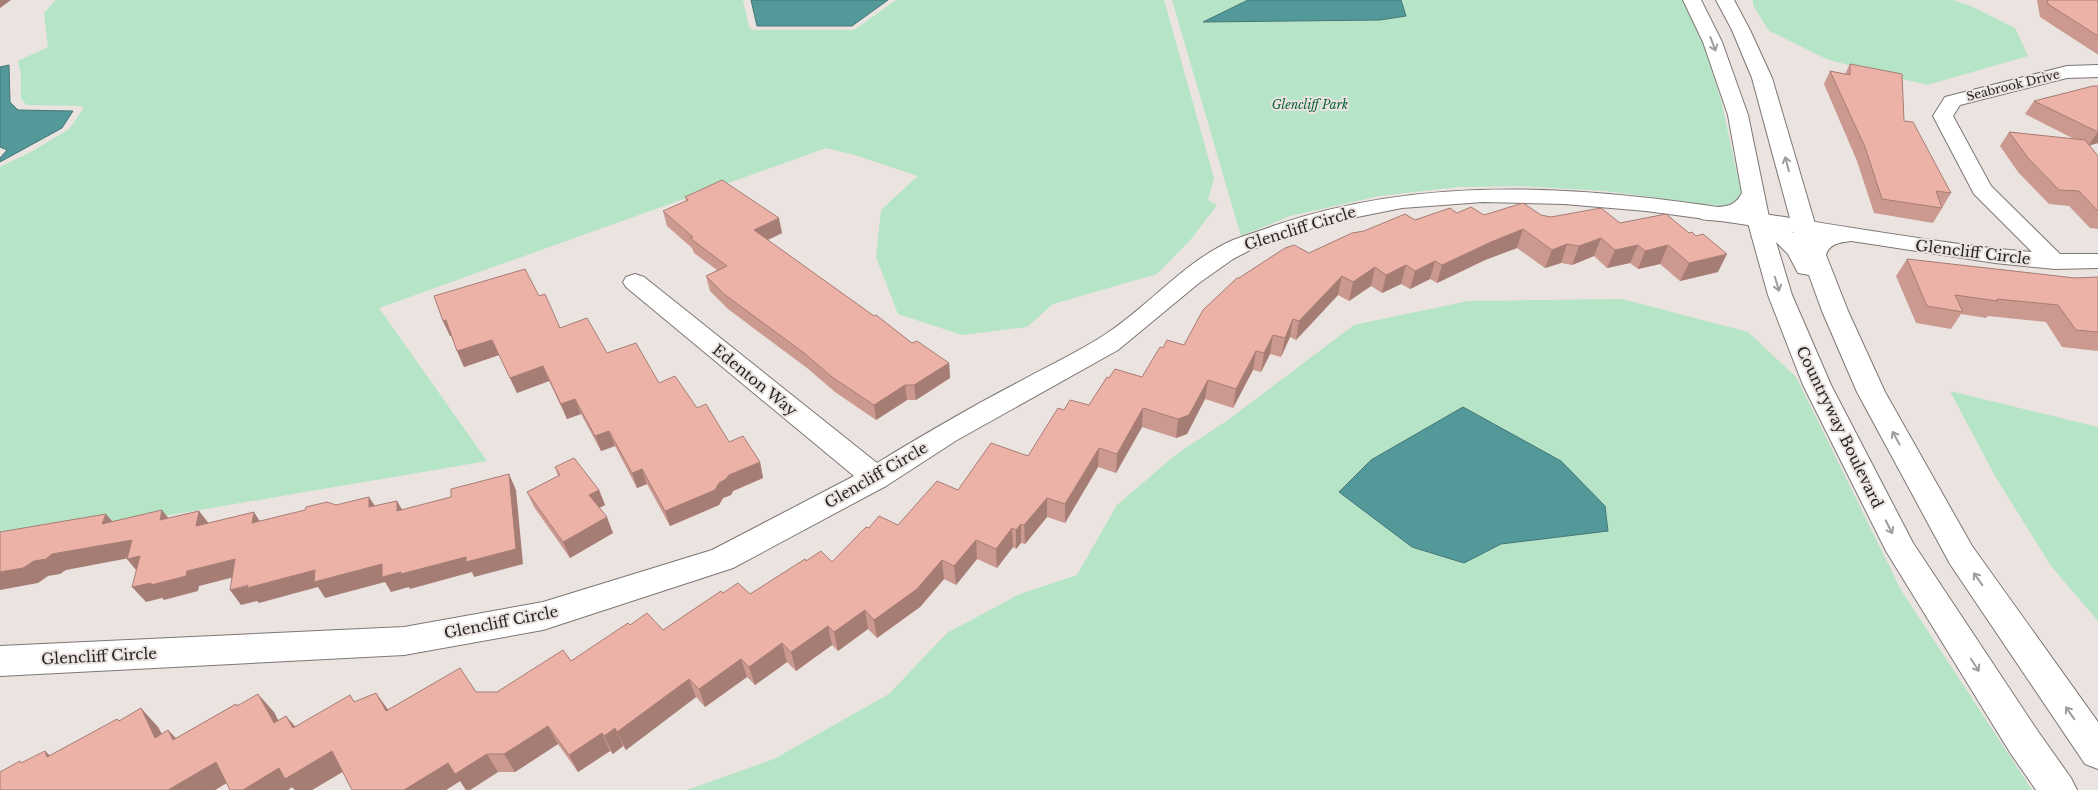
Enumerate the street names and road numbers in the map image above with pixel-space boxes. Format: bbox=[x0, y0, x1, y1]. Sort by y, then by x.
street label: Seabrook Drive bbox=[1965, 66, 2061, 104]
street label: Glencliff Circle bbox=[1242, 202, 1358, 254]
street label: Glencliff Circle bbox=[1914, 236, 2032, 268]
street label: Edenton Way bbox=[709, 340, 801, 420]
street label: Countryway Boulevard bbox=[1792, 343, 1888, 511]
street label: Glencliff Circle bbox=[821, 438, 931, 512]
street label: Glencliff Circle bbox=[442, 602, 560, 642]
street label: Glencliff Circle bbox=[41, 643, 157, 669]

